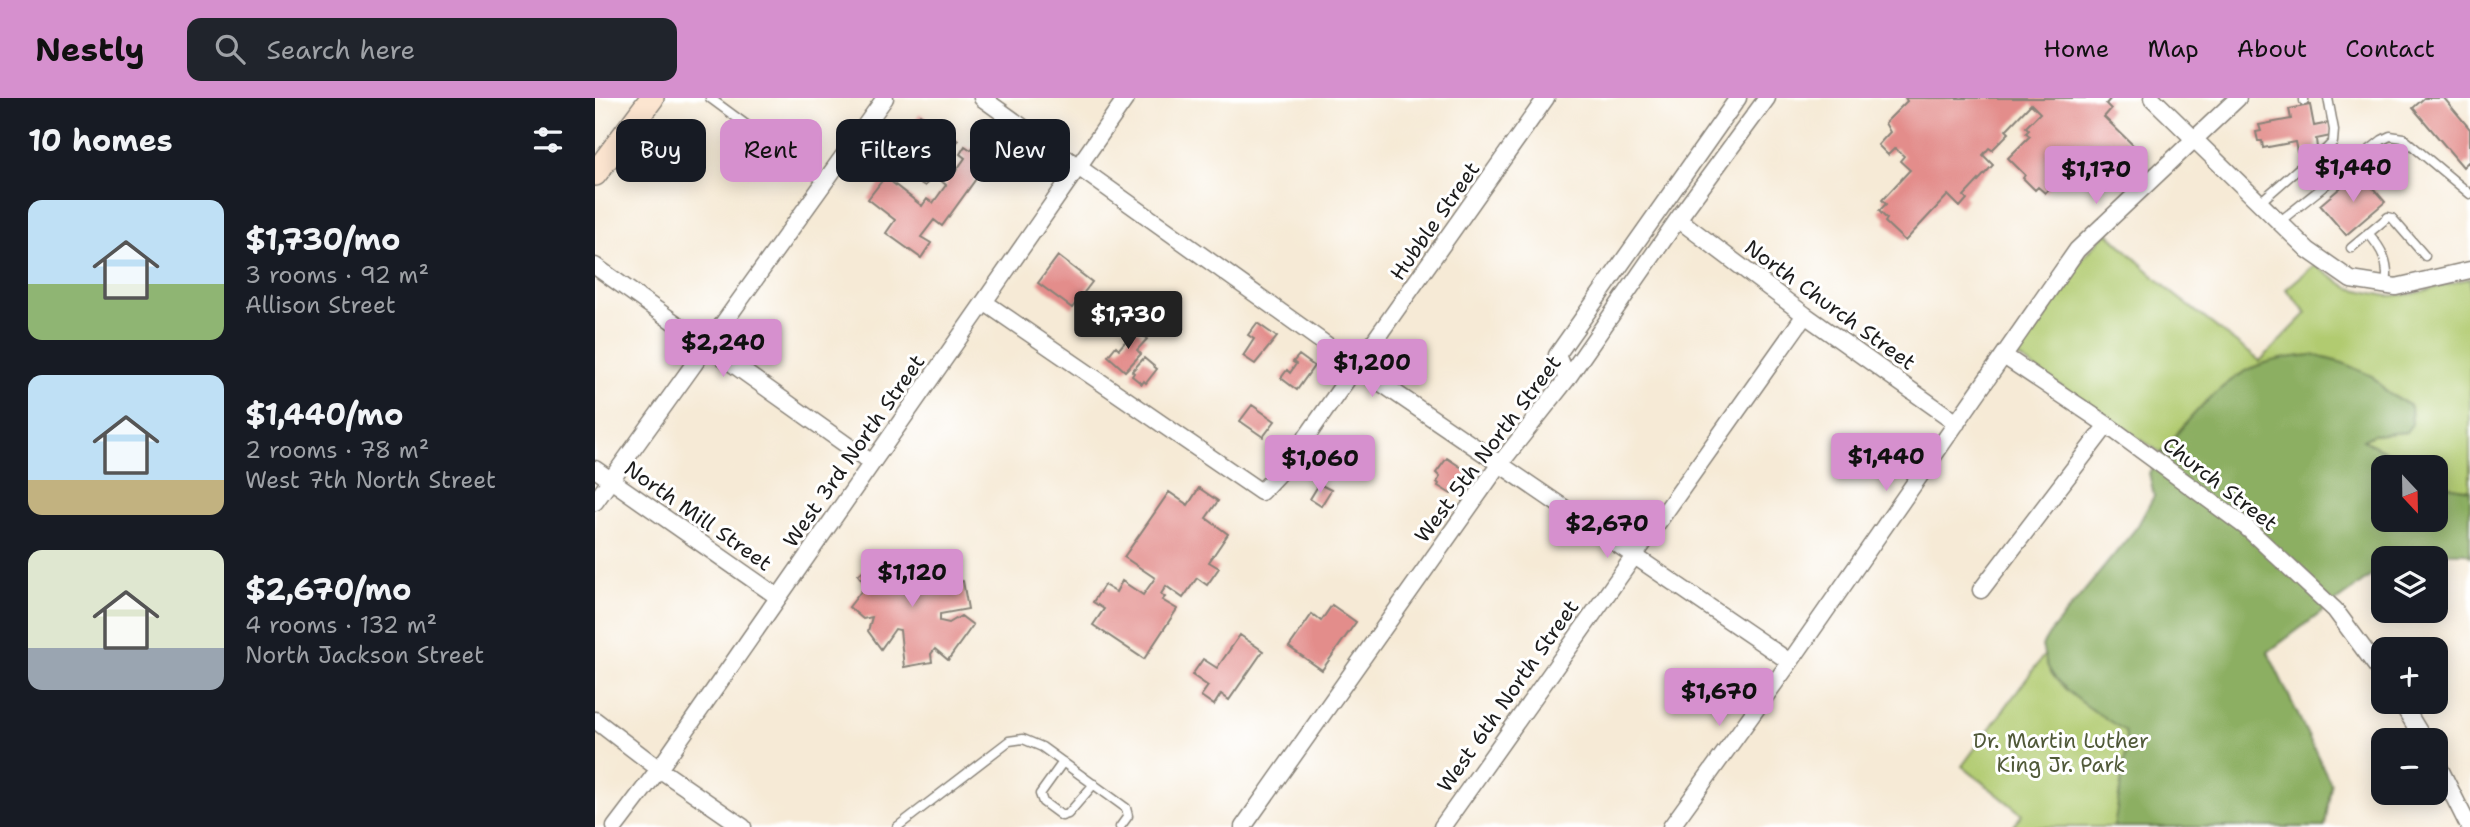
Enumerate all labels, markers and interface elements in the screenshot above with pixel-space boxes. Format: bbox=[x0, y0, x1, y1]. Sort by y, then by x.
search box bbox=[187, 18, 677, 81]
text: Nestly bbox=[35, 27, 145, 72]
icon: search bbox=[211, 30, 249, 68]
text: Search here bbox=[267, 32, 415, 67]
text: Home bbox=[2043, 33, 2109, 65]
text: Map bbox=[2147, 33, 2199, 65]
text: About bbox=[2237, 33, 2307, 65]
text: Contact bbox=[2345, 33, 2435, 65]
chip: Buy bbox=[616, 119, 706, 182]
chip: Rent bbox=[720, 119, 822, 182]
chip: Filters bbox=[836, 119, 956, 182]
chip: New bbox=[970, 119, 1070, 182]
text: 10 homes bbox=[28, 120, 173, 161]
icon: filters bbox=[529, 121, 567, 159]
pin: $1,440 bbox=[2296, 144, 2410, 204]
pin: $1,170 bbox=[2039, 146, 2153, 206]
text: $1,440 bbox=[2314, 152, 2392, 182]
text: $1,170 bbox=[2061, 154, 2131, 184]
street label: Hubble Street bbox=[1384, 156, 1486, 286]
text: $1,730/mo bbox=[245, 219, 401, 260]
icon: home bbox=[84, 228, 168, 312]
street label: North Church Street bbox=[1739, 233, 1921, 377]
text: 3 rooms · 92 m² bbox=[245, 260, 429, 290]
text: Allison Street bbox=[245, 290, 396, 320]
pin: $1,730 bbox=[1071, 292, 1185, 351]
text: $1,730 bbox=[1090, 299, 1166, 329]
pin: $2,240 bbox=[666, 320, 780, 379]
text: $2,240 bbox=[681, 327, 765, 357]
pin: $1,200 bbox=[1315, 340, 1429, 399]
text: $1,200 bbox=[1333, 347, 1411, 377]
street label: West 3rd North Street bbox=[777, 349, 931, 553]
street label: West 5th North Street bbox=[1408, 350, 1568, 548]
text: $1,440/mo bbox=[245, 394, 403, 435]
icon: home bbox=[84, 403, 168, 487]
street label: Church Street bbox=[2157, 430, 2283, 538]
pin: $1,440 bbox=[1829, 434, 1943, 493]
text: 2 rooms · 78 m² bbox=[245, 435, 429, 465]
pin: $1,060 bbox=[1263, 436, 1377, 495]
text: $1,440 bbox=[1847, 441, 1925, 471]
text: $1,060 bbox=[1281, 443, 1359, 473]
street label: North Mill Street bbox=[619, 455, 777, 577]
north arrow bbox=[2371, 455, 2448, 532]
map controls bbox=[2371, 455, 2448, 805]
text: West 7th North Street bbox=[245, 465, 496, 495]
pin: $2,670 bbox=[1550, 500, 1664, 560]
text: $2,670 bbox=[1565, 508, 1649, 538]
button: layers bbox=[2371, 546, 2448, 623]
pin: $1,120 bbox=[855, 550, 969, 609]
text: $1,120 bbox=[877, 557, 947, 587]
text: $2,670/mo bbox=[245, 569, 411, 610]
icon: home bbox=[84, 578, 168, 662]
street label: West 6th North Street bbox=[1431, 594, 1585, 798]
text: 4 rooms · 132 m² bbox=[245, 610, 437, 640]
button: + bbox=[2371, 637, 2448, 714]
text: North Jackson Street bbox=[245, 640, 484, 670]
pin: $1,670 bbox=[1662, 668, 1776, 728]
text: $1,670 bbox=[1680, 676, 1758, 706]
park label: Dr. Martin Luther King Jr. Park bbox=[1973, 727, 2149, 779]
button: − bbox=[2371, 728, 2448, 805]

